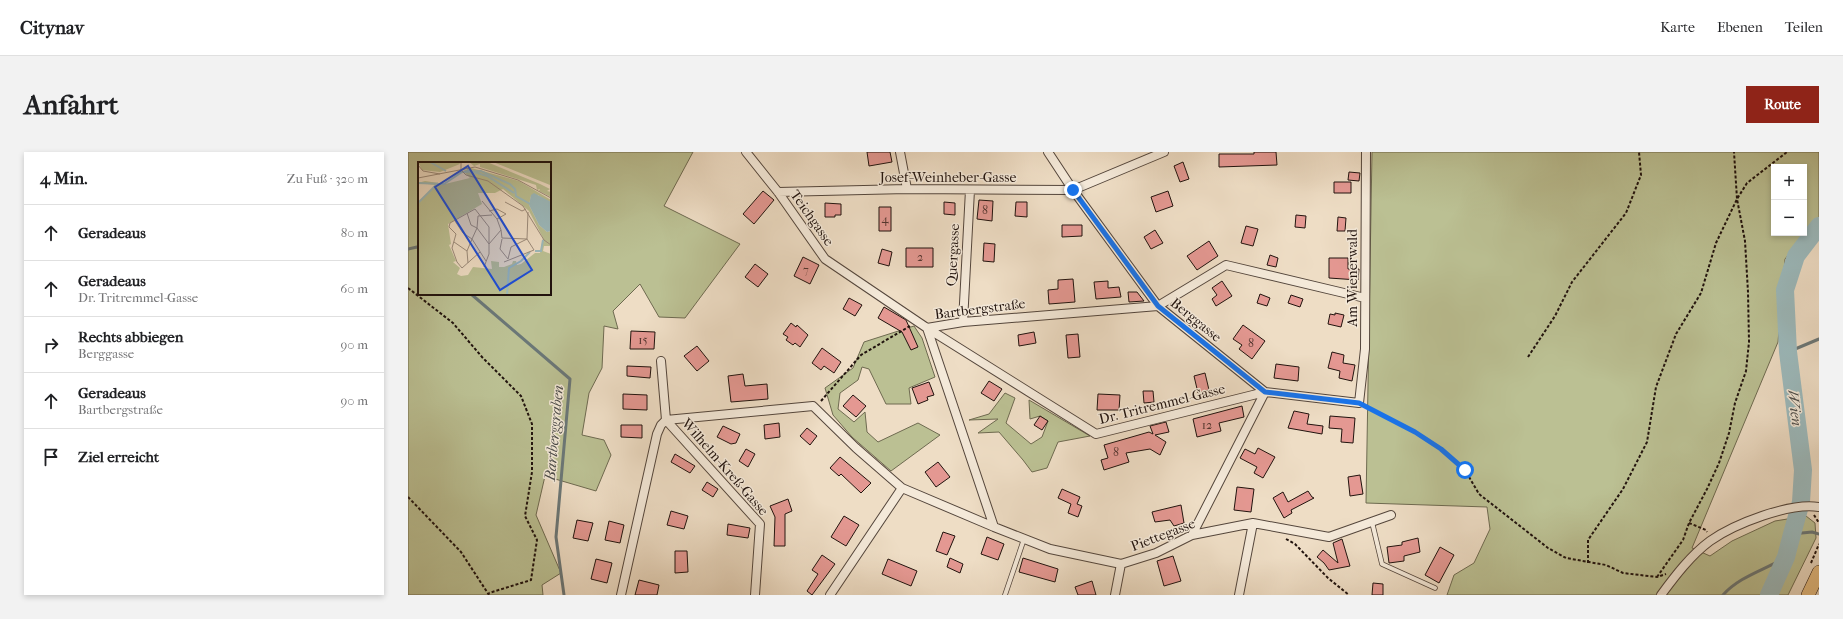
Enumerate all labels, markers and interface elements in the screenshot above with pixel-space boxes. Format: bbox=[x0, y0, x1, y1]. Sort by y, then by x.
text: Citynav bbox=[20, 17, 84, 39]
text: Karte bbox=[1660, 19, 1695, 36]
text: Ebenen bbox=[1717, 19, 1763, 36]
text: Teilen bbox=[1785, 19, 1823, 36]
button: Route bbox=[1746, 86, 1819, 123]
text: Anfahrt bbox=[24, 88, 118, 121]
inset map bbox=[418, 162, 551, 295]
map controls bbox=[1771, 164, 1807, 236]
button: + bbox=[1771, 164, 1807, 200]
text: 4 Min. bbox=[40, 168, 87, 188]
street label: Josef-Weinheber-Gasse bbox=[879, 169, 1016, 186]
text: Zu Fuß · 320 m bbox=[287, 171, 368, 186]
route end bbox=[1064, 181, 1082, 199]
street label: Teichgasse bbox=[787, 187, 837, 249]
button: − bbox=[1771, 200, 1807, 236]
house number: 8 bbox=[982, 203, 988, 217]
house number: 4 bbox=[881, 212, 889, 226]
icon: ahead bbox=[40, 222, 62, 244]
street label: Quergasse bbox=[943, 223, 963, 287]
text: Geradeaus bbox=[78, 224, 146, 242]
text: 80 m bbox=[341, 225, 368, 240]
street label: Am Wienerwald bbox=[1344, 229, 1361, 328]
house number: 2 bbox=[917, 250, 923, 264]
house number: 7 bbox=[803, 263, 809, 277]
text: Geradeaus bbox=[78, 272, 146, 290]
icon: ahead bbox=[40, 278, 62, 300]
text: 60 m bbox=[340, 281, 368, 296]
text: Dr. Tritremmel-Gasse bbox=[78, 290, 198, 305]
street label: Berggasse bbox=[1167, 294, 1225, 346]
street label: Bartbergstraße bbox=[934, 295, 1026, 323]
text: Rechts abbiegen bbox=[78, 328, 183, 346]
house number: 15 bbox=[638, 333, 648, 347]
icon: right bbox=[40, 334, 62, 356]
house number: 8 bbox=[1248, 336, 1254, 350]
text: 90 m bbox=[340, 337, 368, 352]
text: Berggasse bbox=[78, 346, 134, 361]
street label: Dr. Tritremmel-Gasse bbox=[1097, 380, 1227, 428]
text: Geradeaus bbox=[78, 384, 146, 402]
water label: Bartberggraben bbox=[541, 384, 567, 483]
water label: Wien bbox=[1784, 389, 1806, 427]
icon: ahead bbox=[40, 390, 62, 412]
text: 90 m bbox=[340, 393, 368, 408]
text: Bartbergstraße bbox=[78, 402, 163, 417]
street label: Wilhelm-Kreß-Gasse bbox=[677, 414, 772, 519]
house number: 12 bbox=[1202, 418, 1212, 432]
house number: 8 bbox=[1113, 445, 1119, 459]
icon: arrive bbox=[40, 446, 62, 468]
text: Ziel erreicht bbox=[78, 448, 159, 466]
route start bbox=[1456, 461, 1474, 479]
street label: Piettegasse bbox=[1128, 515, 1198, 555]

